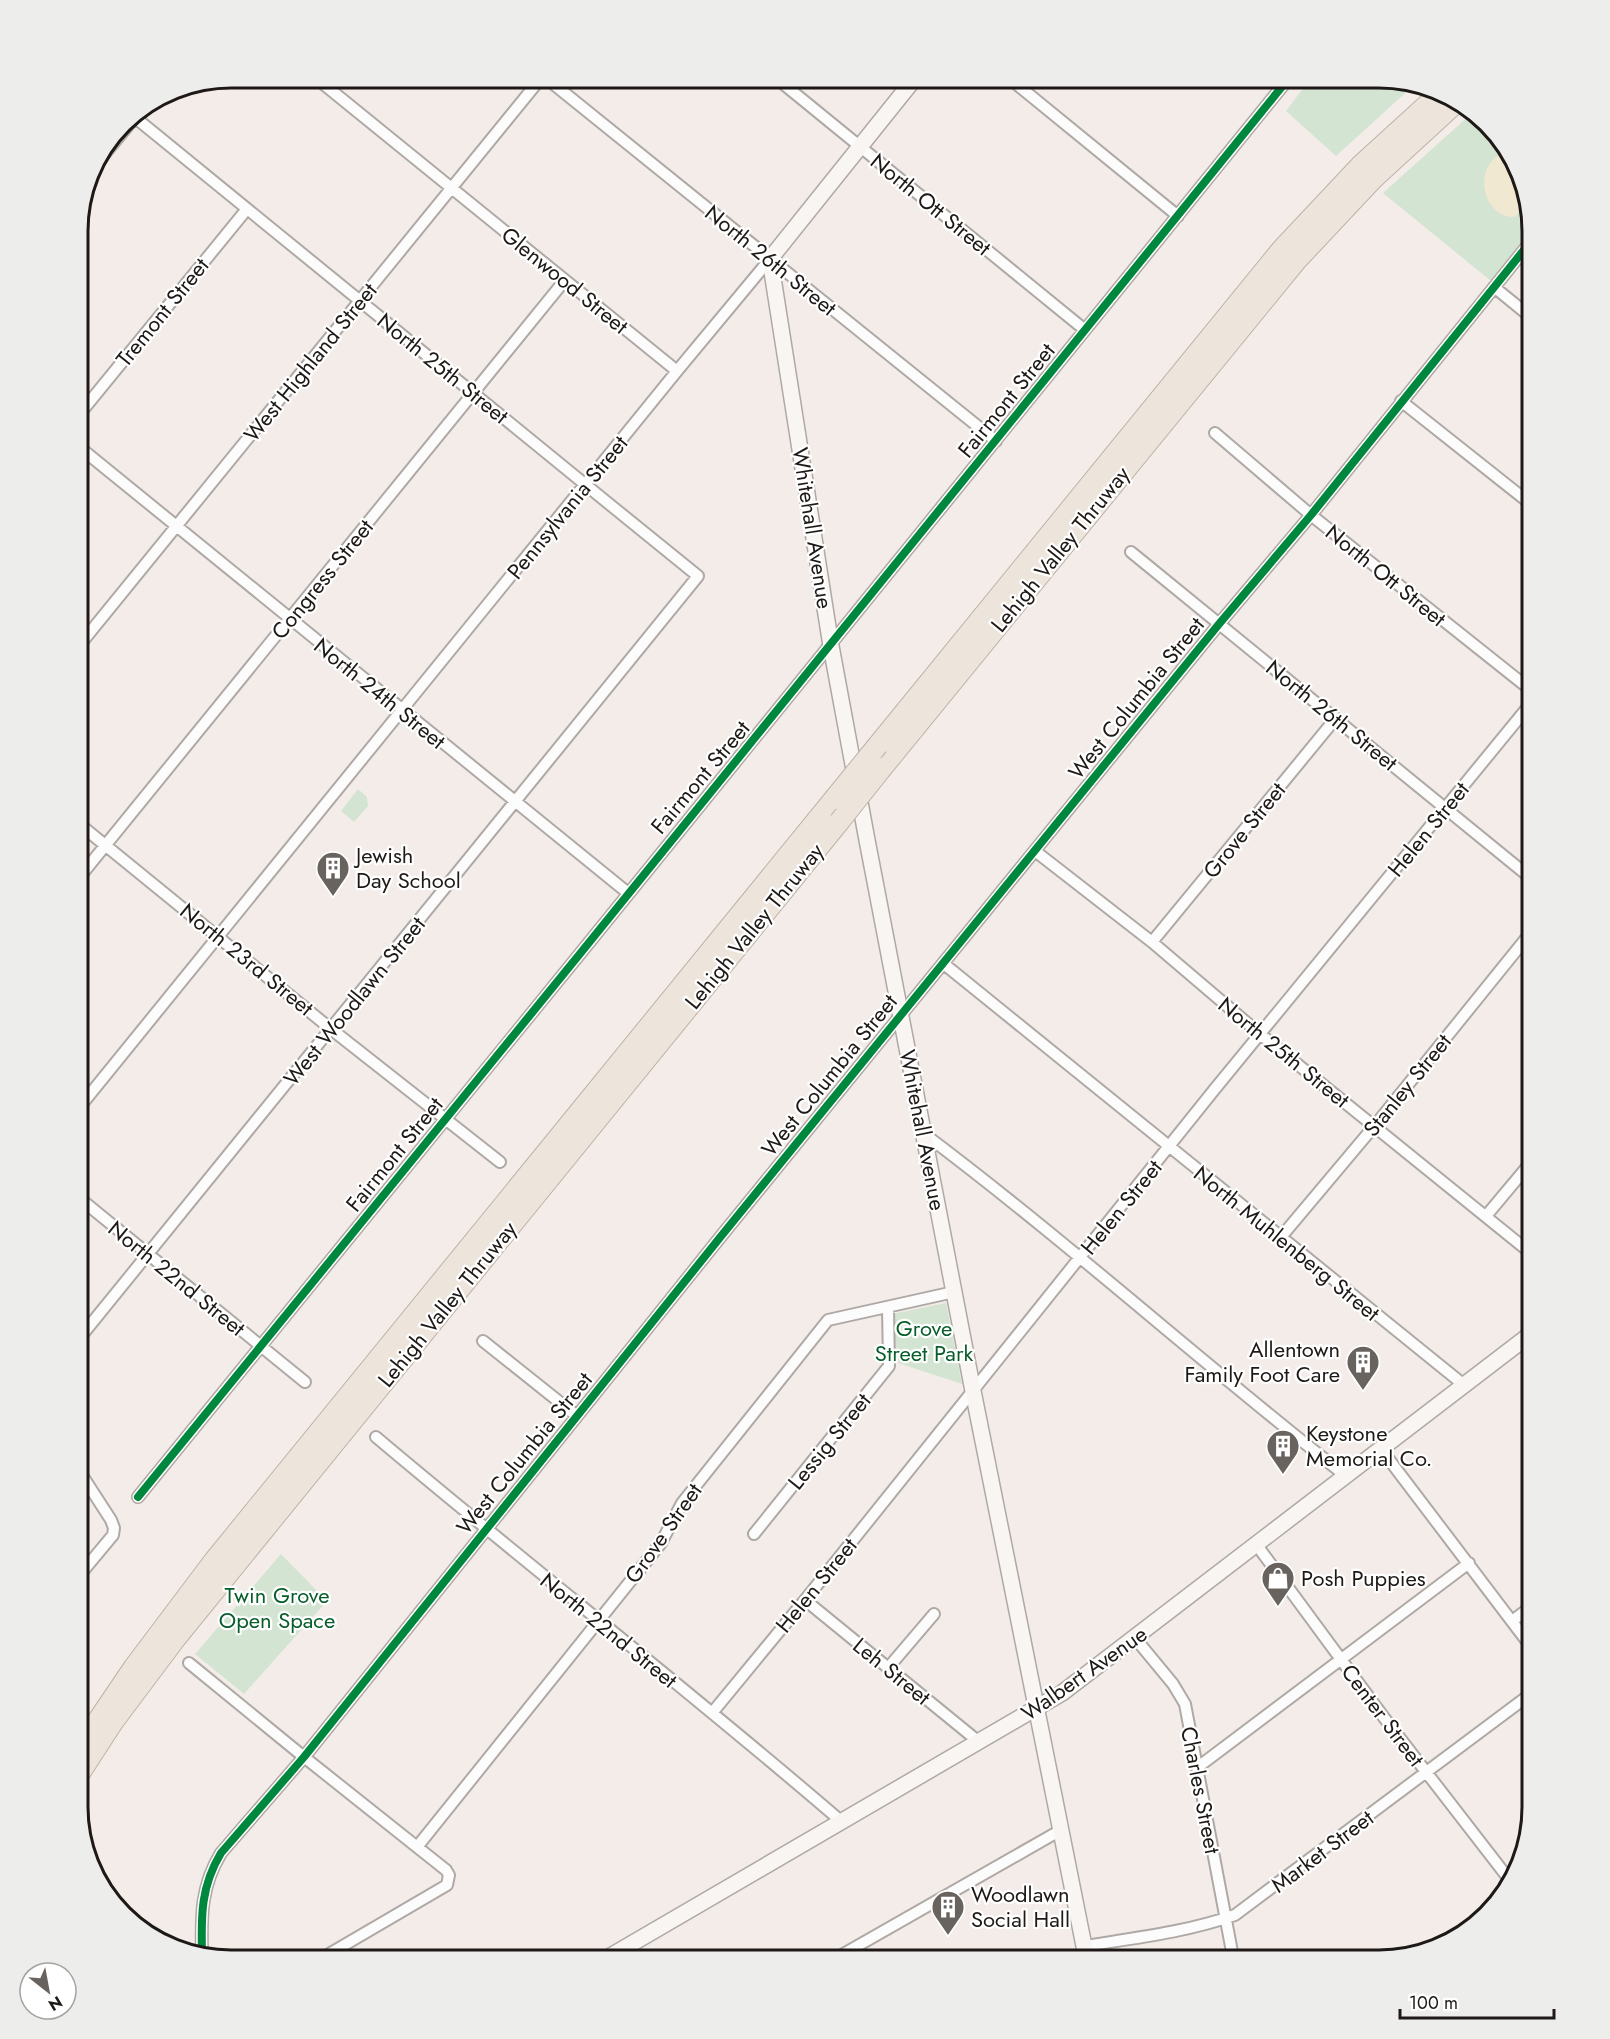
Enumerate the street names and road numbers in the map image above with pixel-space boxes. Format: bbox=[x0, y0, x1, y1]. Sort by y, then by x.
street label: North Ott Street bbox=[864, 145, 999, 263]
street label: North 26th Street bbox=[698, 197, 844, 324]
street label: Glenwood Street bbox=[495, 219, 636, 342]
street label: Tremont Street bbox=[108, 250, 216, 373]
street label: West Highland Street bbox=[236, 275, 385, 448]
street label: North 25th Street bbox=[370, 305, 516, 432]
street label: Fairmont Street bbox=[950, 335, 1063, 464]
street label: Pennsylvania Street bbox=[499, 428, 635, 586]
street label: Whitehall Avenue bbox=[784, 445, 842, 611]
street label: Lehigh Valley Thruway bbox=[983, 459, 1137, 639]
street label: Congress Street bbox=[263, 511, 381, 646]
street label: North Ott Street bbox=[1319, 516, 1454, 634]
street label: West Columbia Street bbox=[1060, 609, 1212, 786]
street label: North 24th Street bbox=[307, 630, 453, 757]
street label: North 26th Street bbox=[1259, 652, 1405, 779]
street label: Fairmont Street bbox=[643, 713, 757, 841]
street label: Grove Street bbox=[1195, 774, 1293, 885]
street label: Helen Street bbox=[1380, 774, 1477, 883]
street label: Lehigh Valley Thruway bbox=[677, 836, 831, 1016]
street label: North 23rd Street bbox=[173, 895, 321, 1023]
street label: West Woodlawn Street bbox=[276, 909, 433, 1093]
street label: West Columbia Street bbox=[753, 986, 905, 1163]
street label: North 25th Street bbox=[1211, 989, 1357, 1116]
street label: Stanley Street bbox=[1355, 1026, 1459, 1143]
street label: Whitehall Avenue bbox=[892, 1047, 954, 1213]
street label: Fairmont Street bbox=[338, 1089, 451, 1218]
street label: Helen Street bbox=[1073, 1152, 1170, 1261]
street label: North Muhlenberg Street bbox=[1187, 1158, 1388, 1329]
street label: North 22nd Street bbox=[102, 1213, 253, 1344]
street label: Lehigh Valley Thruway bbox=[370, 1214, 524, 1394]
street label: West Columbia Street bbox=[448, 1364, 600, 1541]
street label: Lessig Street bbox=[780, 1385, 878, 1496]
street label: Grove Street bbox=[617, 1476, 710, 1590]
street label: Helen Street bbox=[768, 1530, 865, 1639]
street label: North 22nd Street bbox=[534, 1565, 685, 1696]
street label: Walbert Avenue bbox=[1015, 1618, 1153, 1728]
street label: Leh Street bbox=[846, 1630, 938, 1713]
street label: Center Street bbox=[1334, 1657, 1433, 1774]
street label: Charles Street bbox=[1173, 1724, 1229, 1857]
street label: Market Street bbox=[1264, 1801, 1381, 1900]

